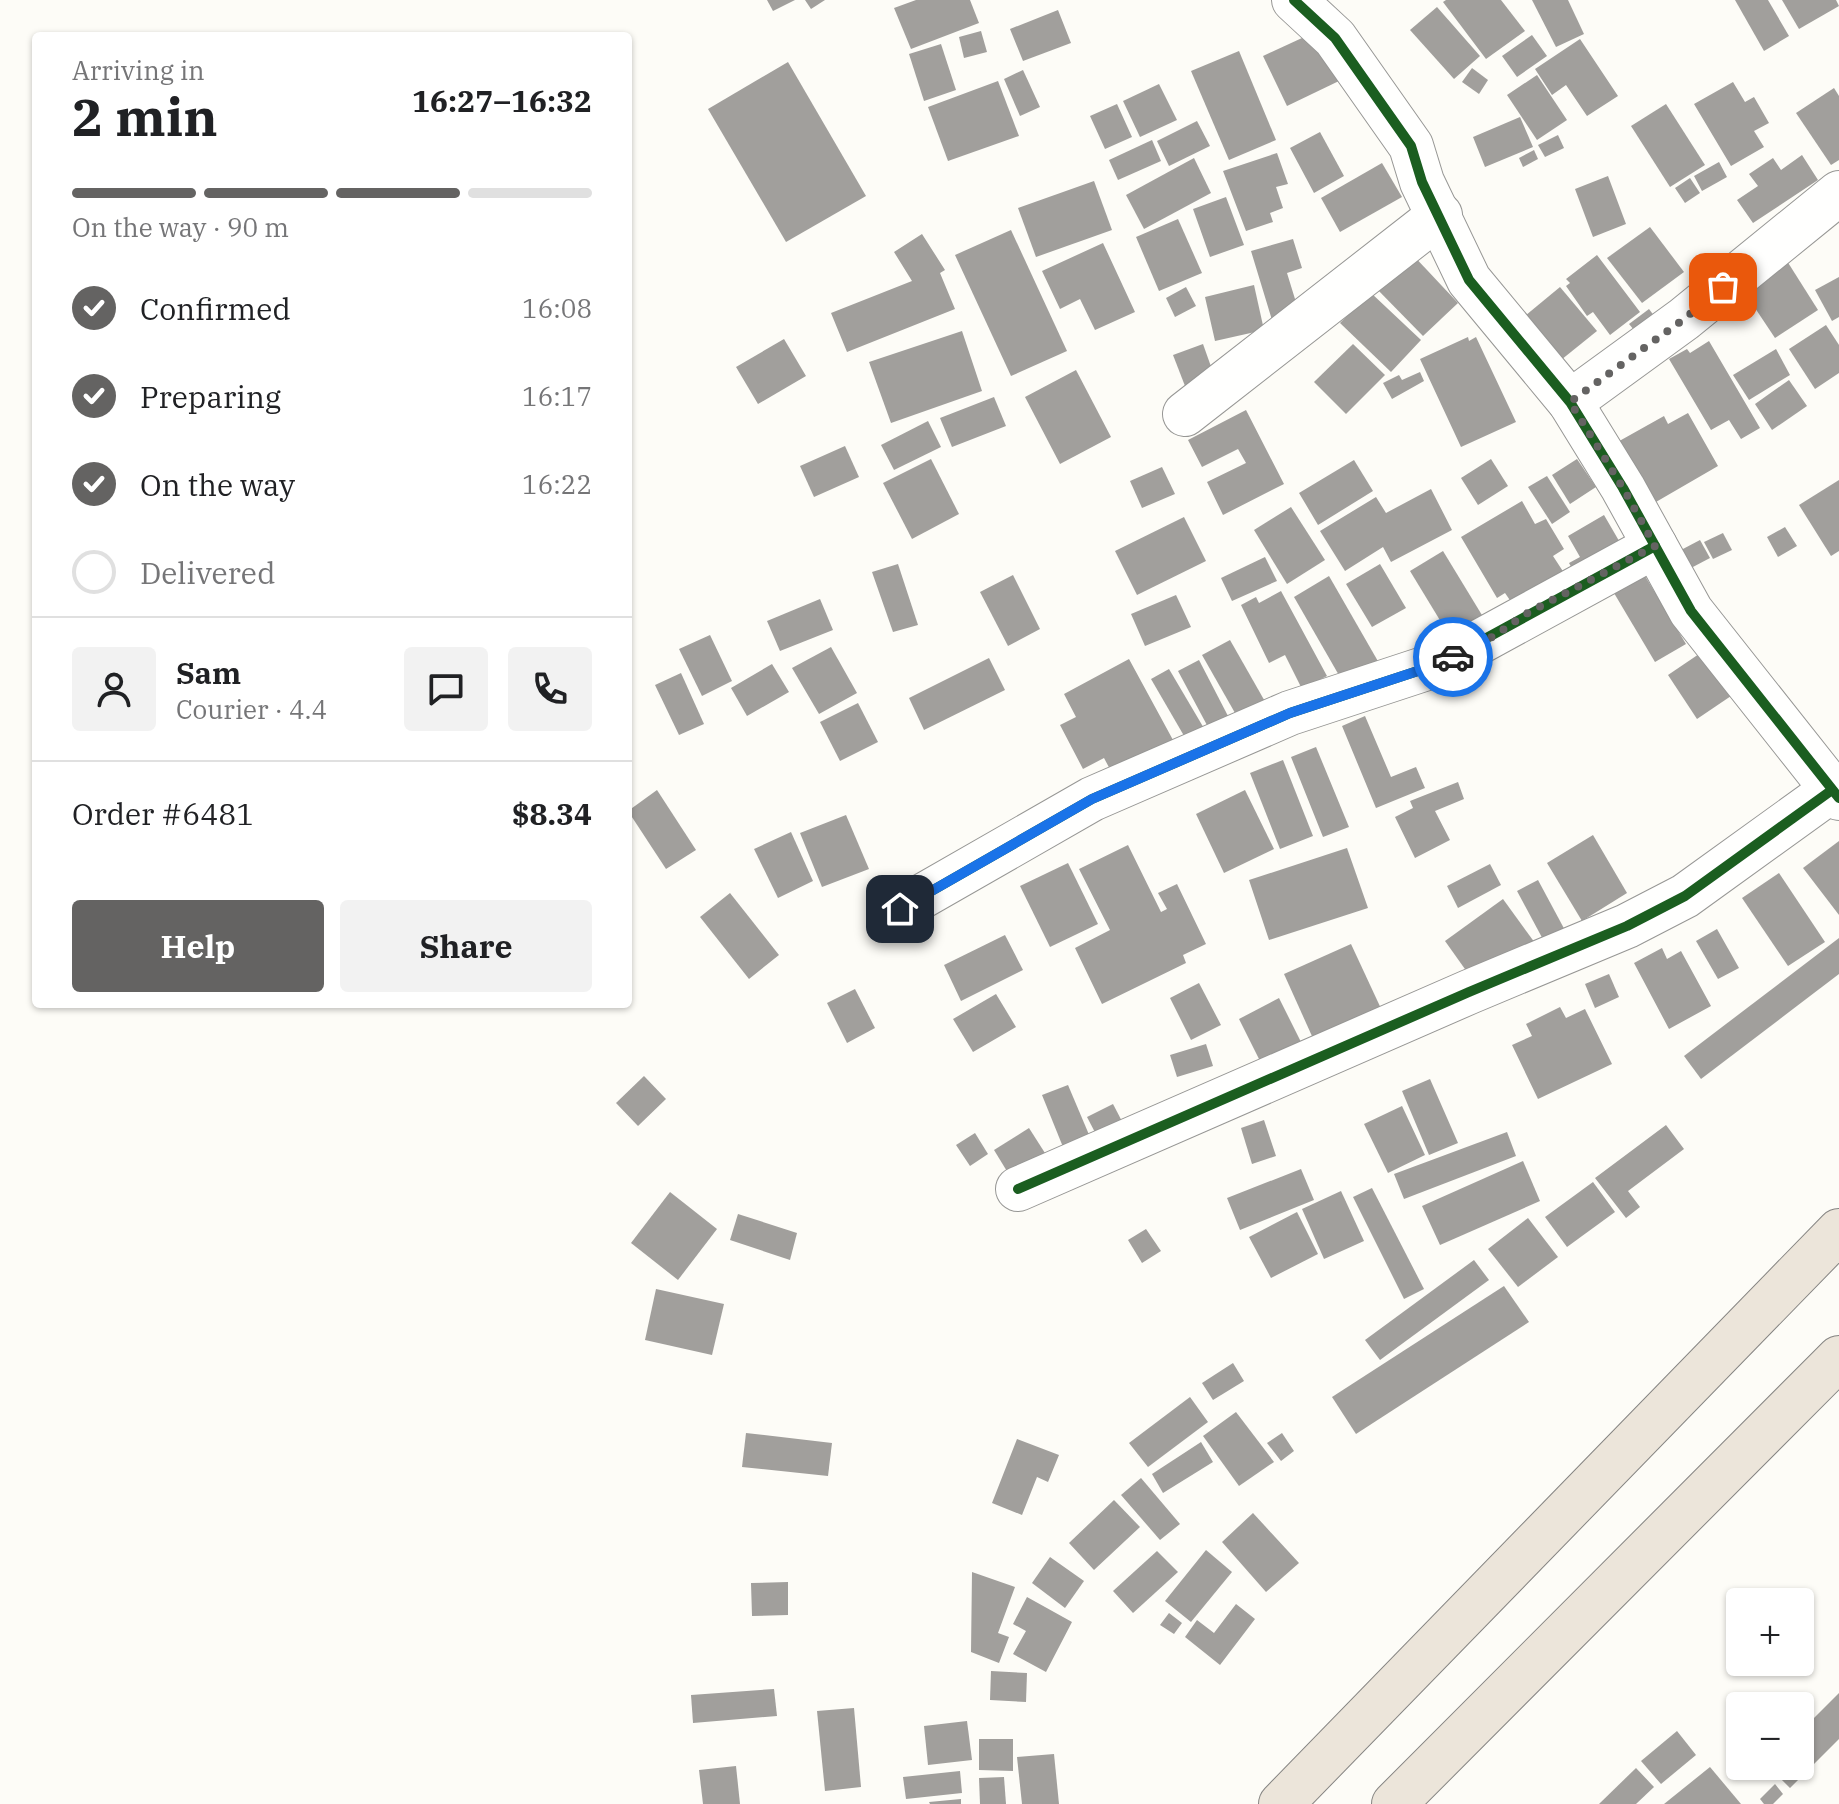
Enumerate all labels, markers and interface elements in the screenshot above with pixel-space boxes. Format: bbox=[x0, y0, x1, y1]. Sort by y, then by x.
text: Arriving in bbox=[72, 53, 205, 87]
text: 16:27–16:32 bbox=[412, 81, 592, 120]
text: 2 min bbox=[72, 83, 218, 150]
text: On the way · 90 m bbox=[72, 210, 289, 244]
pin bbox=[1689, 253, 1757, 321]
icon: bag bbox=[1701, 265, 1745, 309]
icon: check bbox=[72, 286, 116, 330]
text: Confirmed bbox=[140, 289, 291, 328]
text: 16:08 bbox=[522, 291, 592, 325]
icon: check bbox=[72, 374, 116, 418]
text: Preparing bbox=[140, 377, 281, 416]
text: 16:17 bbox=[522, 379, 592, 413]
icon: check bbox=[72, 462, 116, 506]
text: On the way bbox=[140, 465, 295, 504]
text: 16:22 bbox=[522, 467, 592, 501]
text: Delivered bbox=[140, 553, 275, 592]
courier bbox=[1413, 617, 1493, 697]
icon: car bbox=[1431, 635, 1475, 679]
button: person bbox=[72, 647, 156, 731]
button: chat bbox=[404, 647, 488, 731]
button: phone bbox=[508, 647, 592, 731]
text: Sam bbox=[176, 653, 241, 692]
text: Courier · 4.4 bbox=[176, 692, 327, 726]
text: Order #6481 bbox=[72, 794, 254, 833]
text: $8.34 bbox=[512, 794, 592, 833]
pin bbox=[866, 875, 934, 943]
icon: home bbox=[878, 887, 922, 931]
button: Help bbox=[72, 900, 324, 992]
button: Share bbox=[340, 900, 592, 992]
map controls bbox=[1726, 1588, 1814, 1780]
button: + bbox=[1726, 1588, 1814, 1676]
button: − bbox=[1726, 1692, 1814, 1780]

